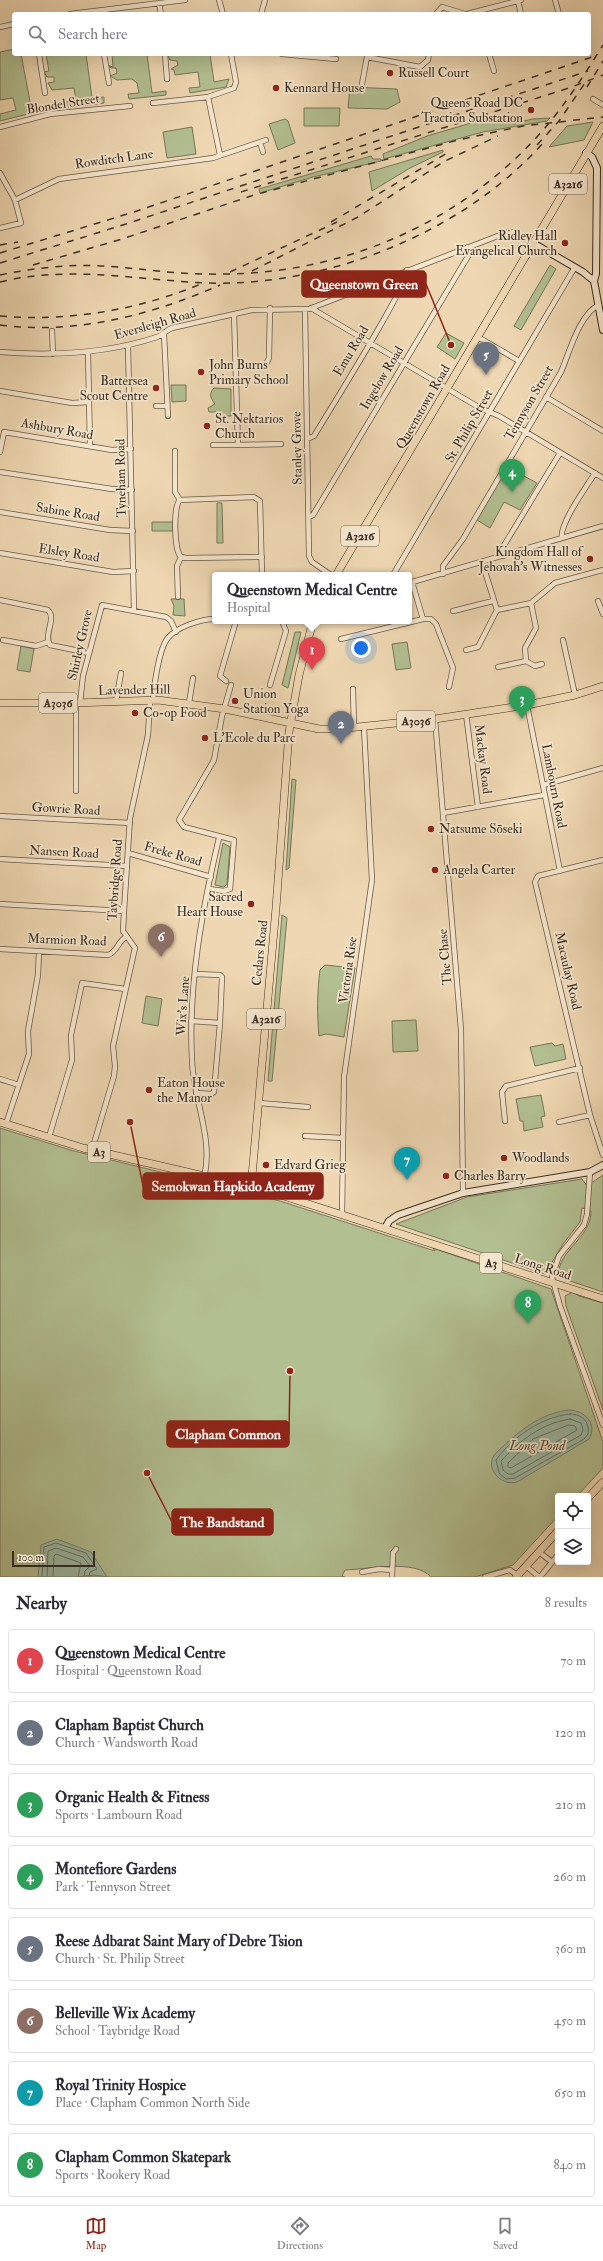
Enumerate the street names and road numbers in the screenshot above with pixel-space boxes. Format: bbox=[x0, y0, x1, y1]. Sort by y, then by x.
street label: Blondel Street bbox=[25, 90, 101, 118]
street label: Rowditch Lane bbox=[74, 146, 155, 172]
road number: A3216 bbox=[549, 174, 587, 194]
street label: Eversleigh Road bbox=[112, 304, 198, 343]
street label: Emu Road bbox=[330, 322, 373, 379]
street label: Ingelow Road bbox=[357, 343, 407, 413]
street label: Queenstown Road bbox=[392, 361, 454, 452]
street label: Tennyson Street bbox=[501, 363, 558, 444]
street label: St. Philip Street bbox=[442, 386, 497, 466]
street label: Stanley Grove bbox=[288, 411, 307, 485]
street label: Ashbury Road bbox=[19, 415, 95, 444]
street label: Tyneham Road bbox=[112, 438, 131, 517]
street label: Sabine Road bbox=[35, 499, 102, 525]
road number: A3216 bbox=[341, 526, 379, 546]
street label: Elsley Road bbox=[37, 540, 101, 567]
street label: Shirley Grove bbox=[64, 607, 97, 682]
street label: Lavender Hill bbox=[98, 681, 171, 699]
road number: A3036 bbox=[39, 693, 77, 713]
road number: A3036 bbox=[397, 711, 435, 731]
street label: Mackay Road bbox=[470, 723, 495, 795]
street label: Lambourn Road bbox=[538, 742, 570, 830]
street label: Gowrie Road bbox=[31, 799, 101, 819]
street label: Taybridge Road bbox=[104, 838, 127, 921]
street label: Freke Road bbox=[142, 838, 204, 870]
street label: Nansen Road bbox=[29, 842, 100, 862]
street label: Cedars Road bbox=[249, 919, 271, 987]
street label: The Chase bbox=[435, 928, 455, 986]
street label: Marmion Road bbox=[27, 931, 107, 949]
street label: Macaulay Road bbox=[550, 931, 585, 1012]
street label: Victoria Rise bbox=[335, 935, 361, 1004]
street label: Wix's Lane bbox=[173, 975, 193, 1037]
road number: A3216 bbox=[247, 1009, 285, 1029]
road number: A3 bbox=[88, 1142, 110, 1162]
street label: Long Road bbox=[513, 1250, 574, 1284]
road number: A3 bbox=[480, 1253, 502, 1273]

